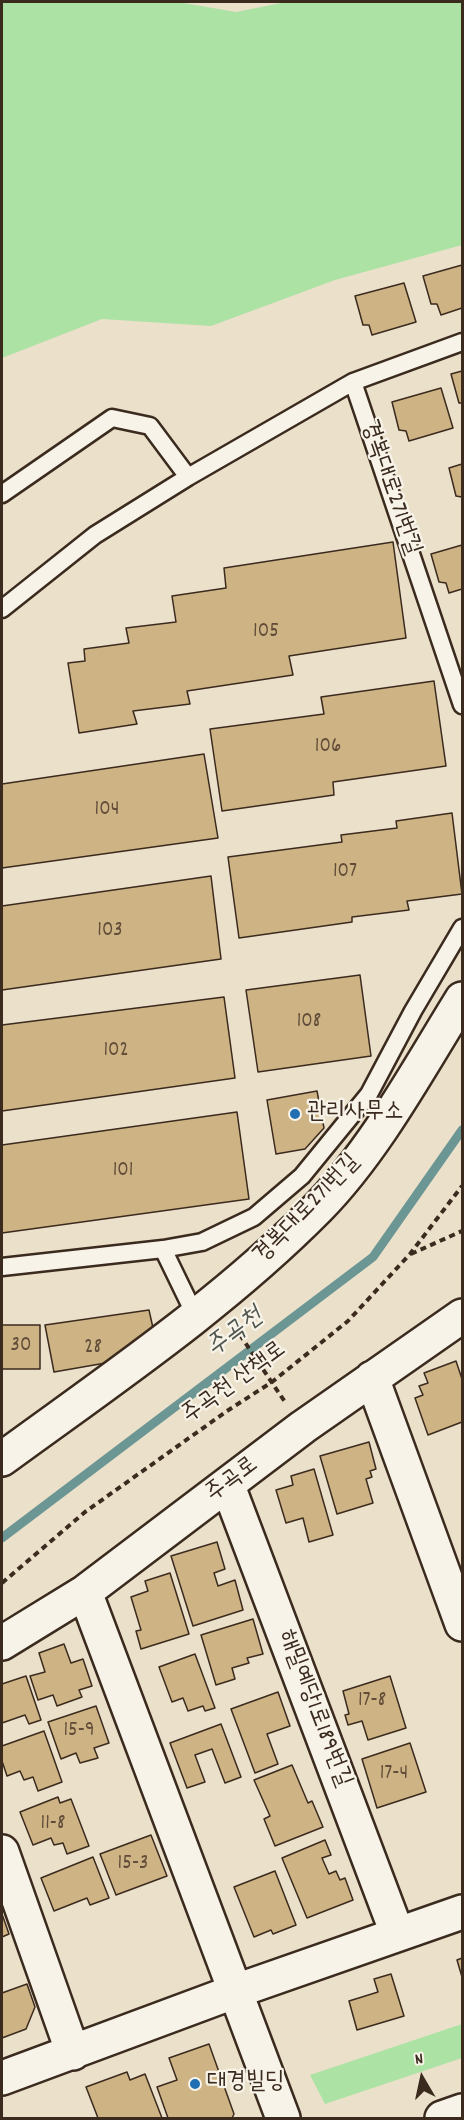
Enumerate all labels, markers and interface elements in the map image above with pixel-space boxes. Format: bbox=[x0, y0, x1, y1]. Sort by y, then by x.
street label: 경복대로271번길 bbox=[352, 417, 426, 559]
house number: 105 bbox=[253, 620, 279, 646]
house number: 106 bbox=[315, 735, 341, 761]
house number: 104 bbox=[95, 798, 119, 824]
house number: 107 bbox=[333, 860, 357, 886]
house number: 103 bbox=[97, 919, 123, 945]
house number: 108 bbox=[297, 1010, 321, 1036]
house number: 102 bbox=[103, 1039, 129, 1065]
place label: 관리사무소 bbox=[307, 1100, 404, 1128]
marker: 관리사무소 bbox=[288, 1107, 302, 1121]
street label: 경복대로271번길 bbox=[249, 1149, 367, 1271]
house number: 101 bbox=[113, 1159, 133, 1185]
water label: 주곡천 bbox=[202, 1303, 270, 1365]
house number: 30 bbox=[11, 1334, 31, 1360]
house number: 28 bbox=[84, 1336, 102, 1362]
street label: 주곡천 산책로 bbox=[177, 1337, 293, 1431]
street label: 주곡로 bbox=[201, 1452, 265, 1510]
street label: 해밀예당1로189번길 bbox=[270, 1626, 356, 1792]
house number: 17-8 bbox=[358, 1689, 386, 1715]
house number: 15-9 bbox=[63, 1719, 95, 1745]
house number: 17-4 bbox=[380, 1762, 408, 1788]
house number: 11-8 bbox=[41, 1812, 65, 1838]
house number: 15-3 bbox=[118, 1852, 148, 1878]
north arrow bbox=[392, 2048, 452, 2108]
text: N bbox=[413, 2048, 425, 2072]
place label: 대경빌딩 bbox=[207, 2070, 284, 2098]
marker: 대경빌딩 bbox=[188, 2077, 202, 2091]

